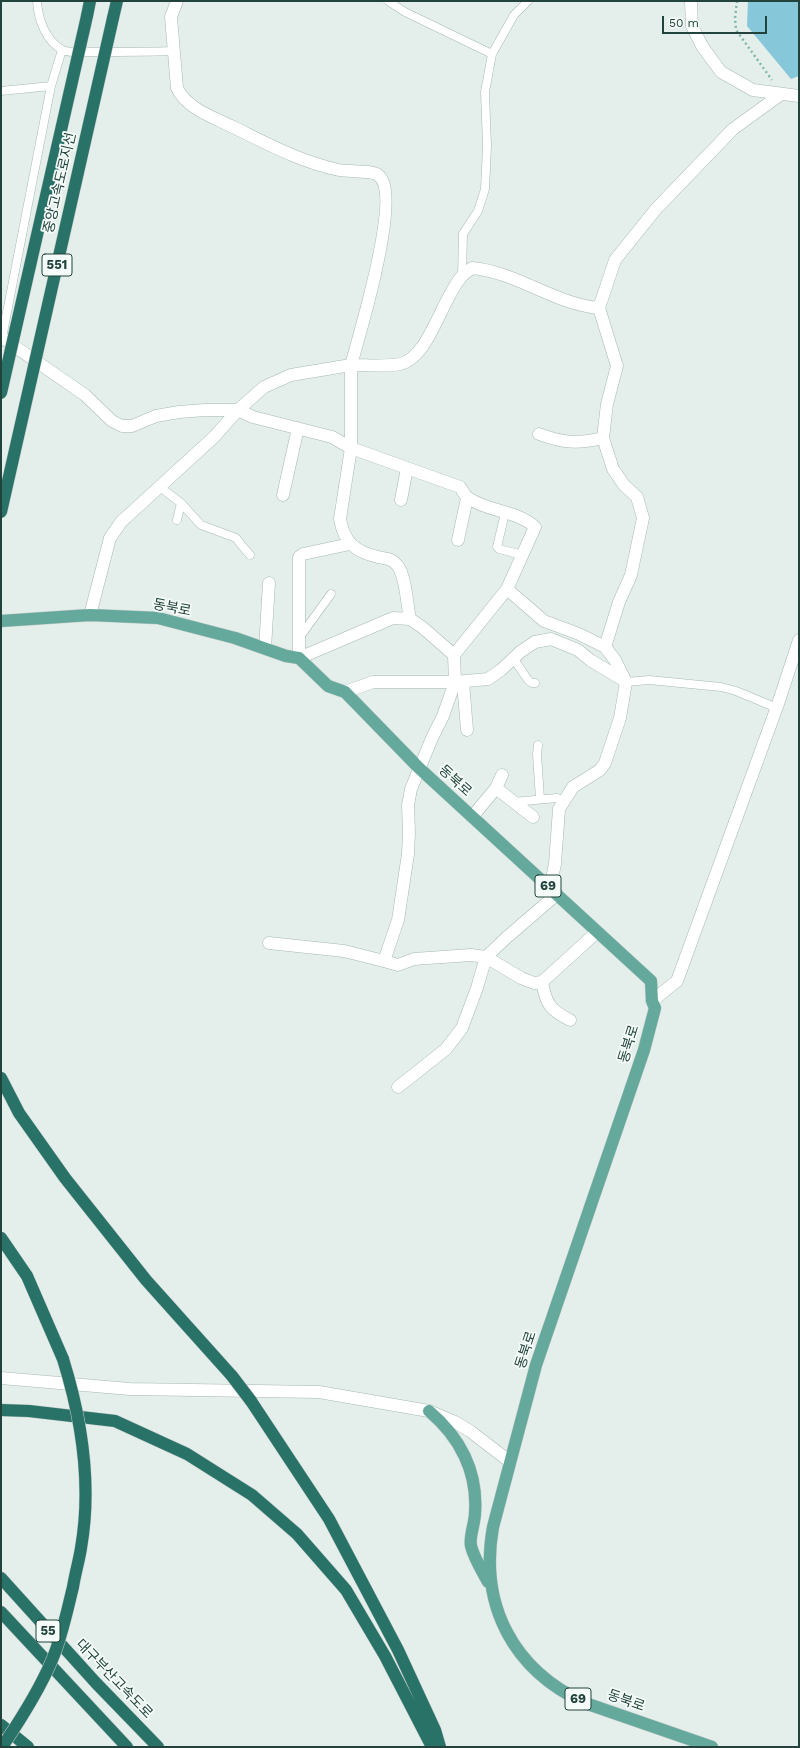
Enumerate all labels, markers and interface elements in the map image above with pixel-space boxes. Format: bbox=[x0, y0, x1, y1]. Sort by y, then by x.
scale bar bbox=[664, 8, 769, 34]
text: 50 m bbox=[669, 16, 699, 30]
street label: 중앙고속도로지선 bbox=[40, 131, 80, 235]
road number: 551 bbox=[42, 254, 72, 276]
street label: 동북로 bbox=[151, 596, 193, 620]
street label: 동북로 bbox=[435, 762, 475, 800]
road number: 69 bbox=[535, 875, 561, 897]
street label: 동북로 bbox=[615, 1023, 643, 1065]
street label: 동북로 bbox=[512, 1329, 540, 1371]
road number: 55 bbox=[36, 1620, 60, 1642]
street label: 대구부산고속도로 bbox=[72, 1636, 156, 1722]
street label: 동북로 bbox=[605, 1687, 647, 1715]
road number: 69 bbox=[565, 1688, 591, 1710]

